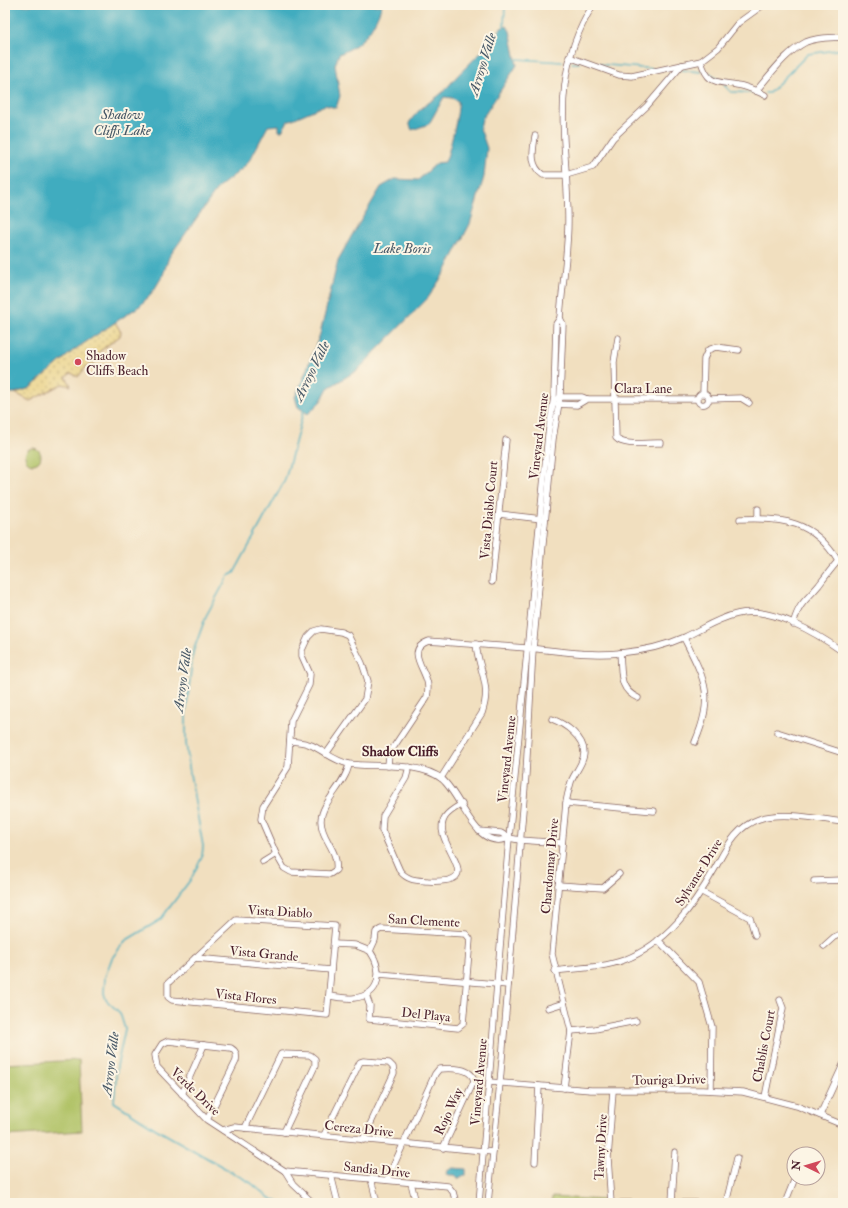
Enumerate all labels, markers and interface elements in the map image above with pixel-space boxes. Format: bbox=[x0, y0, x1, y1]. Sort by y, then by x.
water label: Arroyo Valle bbox=[464, 30, 500, 100]
water label: Shadow Cliffs Lake bbox=[93, 106, 151, 139]
water label: Lake Boris bbox=[372, 240, 432, 257]
water label: Arroyo Valle bbox=[289, 338, 333, 406]
place label: Shadow Cliffs Beach bbox=[86, 348, 148, 379]
marker: Shadow Cliffs Beach bbox=[73, 357, 83, 367]
street label: Clara Lane bbox=[614, 381, 673, 397]
street label: Vineyard Avenue bbox=[526, 391, 553, 481]
street label: Vista Diablo Court bbox=[477, 460, 501, 560]
water label: Arroyo Valle bbox=[169, 646, 195, 715]
street label: Vineyard Avenue bbox=[494, 714, 521, 803]
district label: Shadow Cliffs bbox=[362, 743, 438, 760]
street label: Chardonnay Drive bbox=[538, 817, 563, 915]
street label: Sylvaner Drive bbox=[672, 835, 727, 910]
street label: Vista Diablo bbox=[247, 902, 313, 922]
street label: San Clemente bbox=[388, 911, 461, 931]
street label: Vista Grande bbox=[229, 943, 300, 965]
street label: Vista Flores bbox=[214, 986, 278, 1008]
street label: Del Playa bbox=[400, 1004, 452, 1027]
street label: Chablis Court bbox=[749, 1009, 779, 1084]
water label: Arroyo Valle bbox=[98, 1031, 123, 1099]
street label: Vineyard Avenue bbox=[467, 1037, 492, 1126]
street label: Verde Drive bbox=[167, 1064, 224, 1120]
street label: Touriga Drive bbox=[632, 1071, 706, 1089]
street label: Rojo Way bbox=[431, 1085, 468, 1138]
street label: Tawny Drive bbox=[591, 1113, 612, 1181]
street label: Cereza Drive bbox=[324, 1117, 395, 1141]
north arrow bbox=[786, 1146, 826, 1186]
street label: Sandia Drive bbox=[343, 1159, 412, 1182]
text: N bbox=[790, 1159, 804, 1172]

